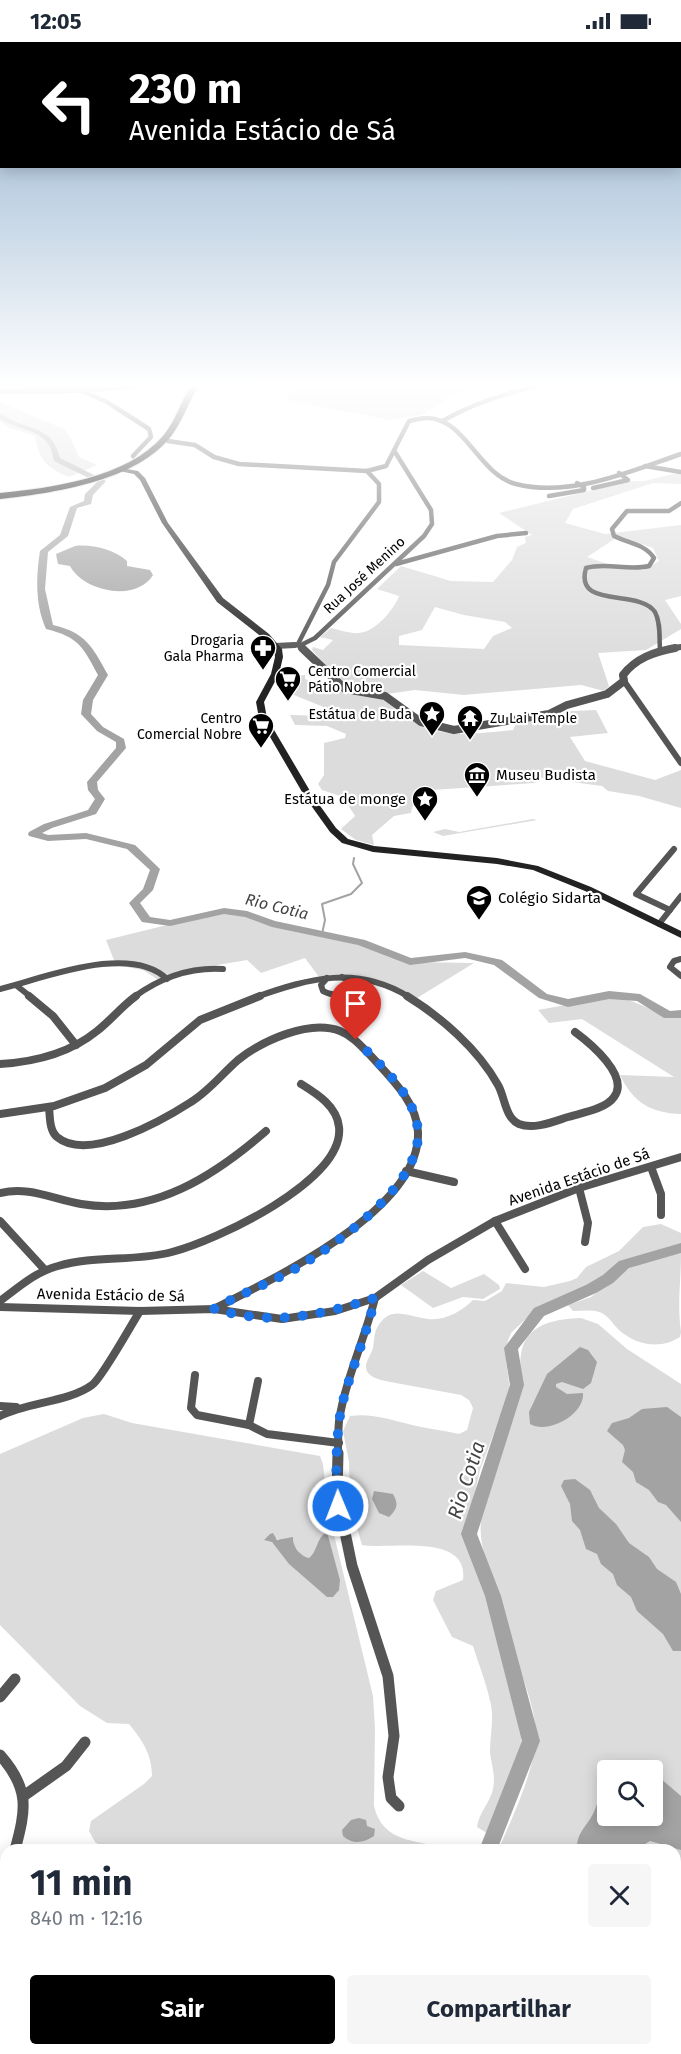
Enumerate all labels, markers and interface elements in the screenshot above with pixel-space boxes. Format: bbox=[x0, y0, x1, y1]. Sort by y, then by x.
text: 12:05 bbox=[30, 8, 82, 35]
text: 230 m bbox=[129, 64, 242, 114]
icon: left bbox=[30, 66, 108, 144]
text: Avenida Estácio de Sá bbox=[129, 115, 396, 147]
street label: Rua José Menino bbox=[320, 533, 409, 617]
place label: Drogaria Gala Pharma bbox=[164, 632, 244, 665]
pharmacy icon: Drogaria Gala Pharma bbox=[248, 633, 278, 671]
place label: Centro Comercial Pátio Nobre bbox=[308, 663, 416, 696]
supermarket icon: Centro Comercial Pátio Nobre bbox=[273, 664, 303, 702]
place icon: Estátua de Buda bbox=[417, 699, 447, 737]
temple icon: Zu Lai Temple bbox=[455, 703, 485, 741]
place label: Estátua de Buda bbox=[309, 706, 412, 723]
place label: Centro Comercial Nobre bbox=[137, 710, 242, 743]
place label: Zu Lai Temple bbox=[490, 710, 577, 727]
supermarket icon: Centro Comercial Nobre bbox=[246, 711, 276, 749]
museum icon: Museu Budista bbox=[462, 760, 492, 798]
place label: Museu Budista bbox=[496, 766, 596, 784]
place icon: Estátua de monge bbox=[410, 784, 440, 822]
place label: Estátua de monge bbox=[284, 790, 406, 808]
school or university icon: Colégio Sidarta bbox=[464, 883, 494, 921]
water label: Rio Cotia bbox=[243, 889, 310, 924]
place label: Colégio Sidarta bbox=[498, 889, 601, 907]
pin bbox=[330, 978, 381, 1040]
icon: arrive bbox=[339, 987, 372, 1020]
street label: Avenida Estácio de Sá bbox=[506, 1144, 652, 1210]
street label: Avenida Estácio de Sá bbox=[37, 1285, 185, 1305]
water label: Rio Cotia bbox=[442, 1438, 490, 1522]
position arrow bbox=[306, 1474, 370, 1538]
map controls bbox=[597, 1760, 663, 1826]
button: search bbox=[597, 1760, 663, 1826]
text: 11 min bbox=[30, 1861, 133, 1905]
button: close bbox=[588, 1864, 651, 1927]
text: 840 m · 12:16 bbox=[30, 1906, 143, 1930]
button: Sair bbox=[30, 1975, 335, 2044]
button: Compartilhar bbox=[347, 1975, 651, 2044]

